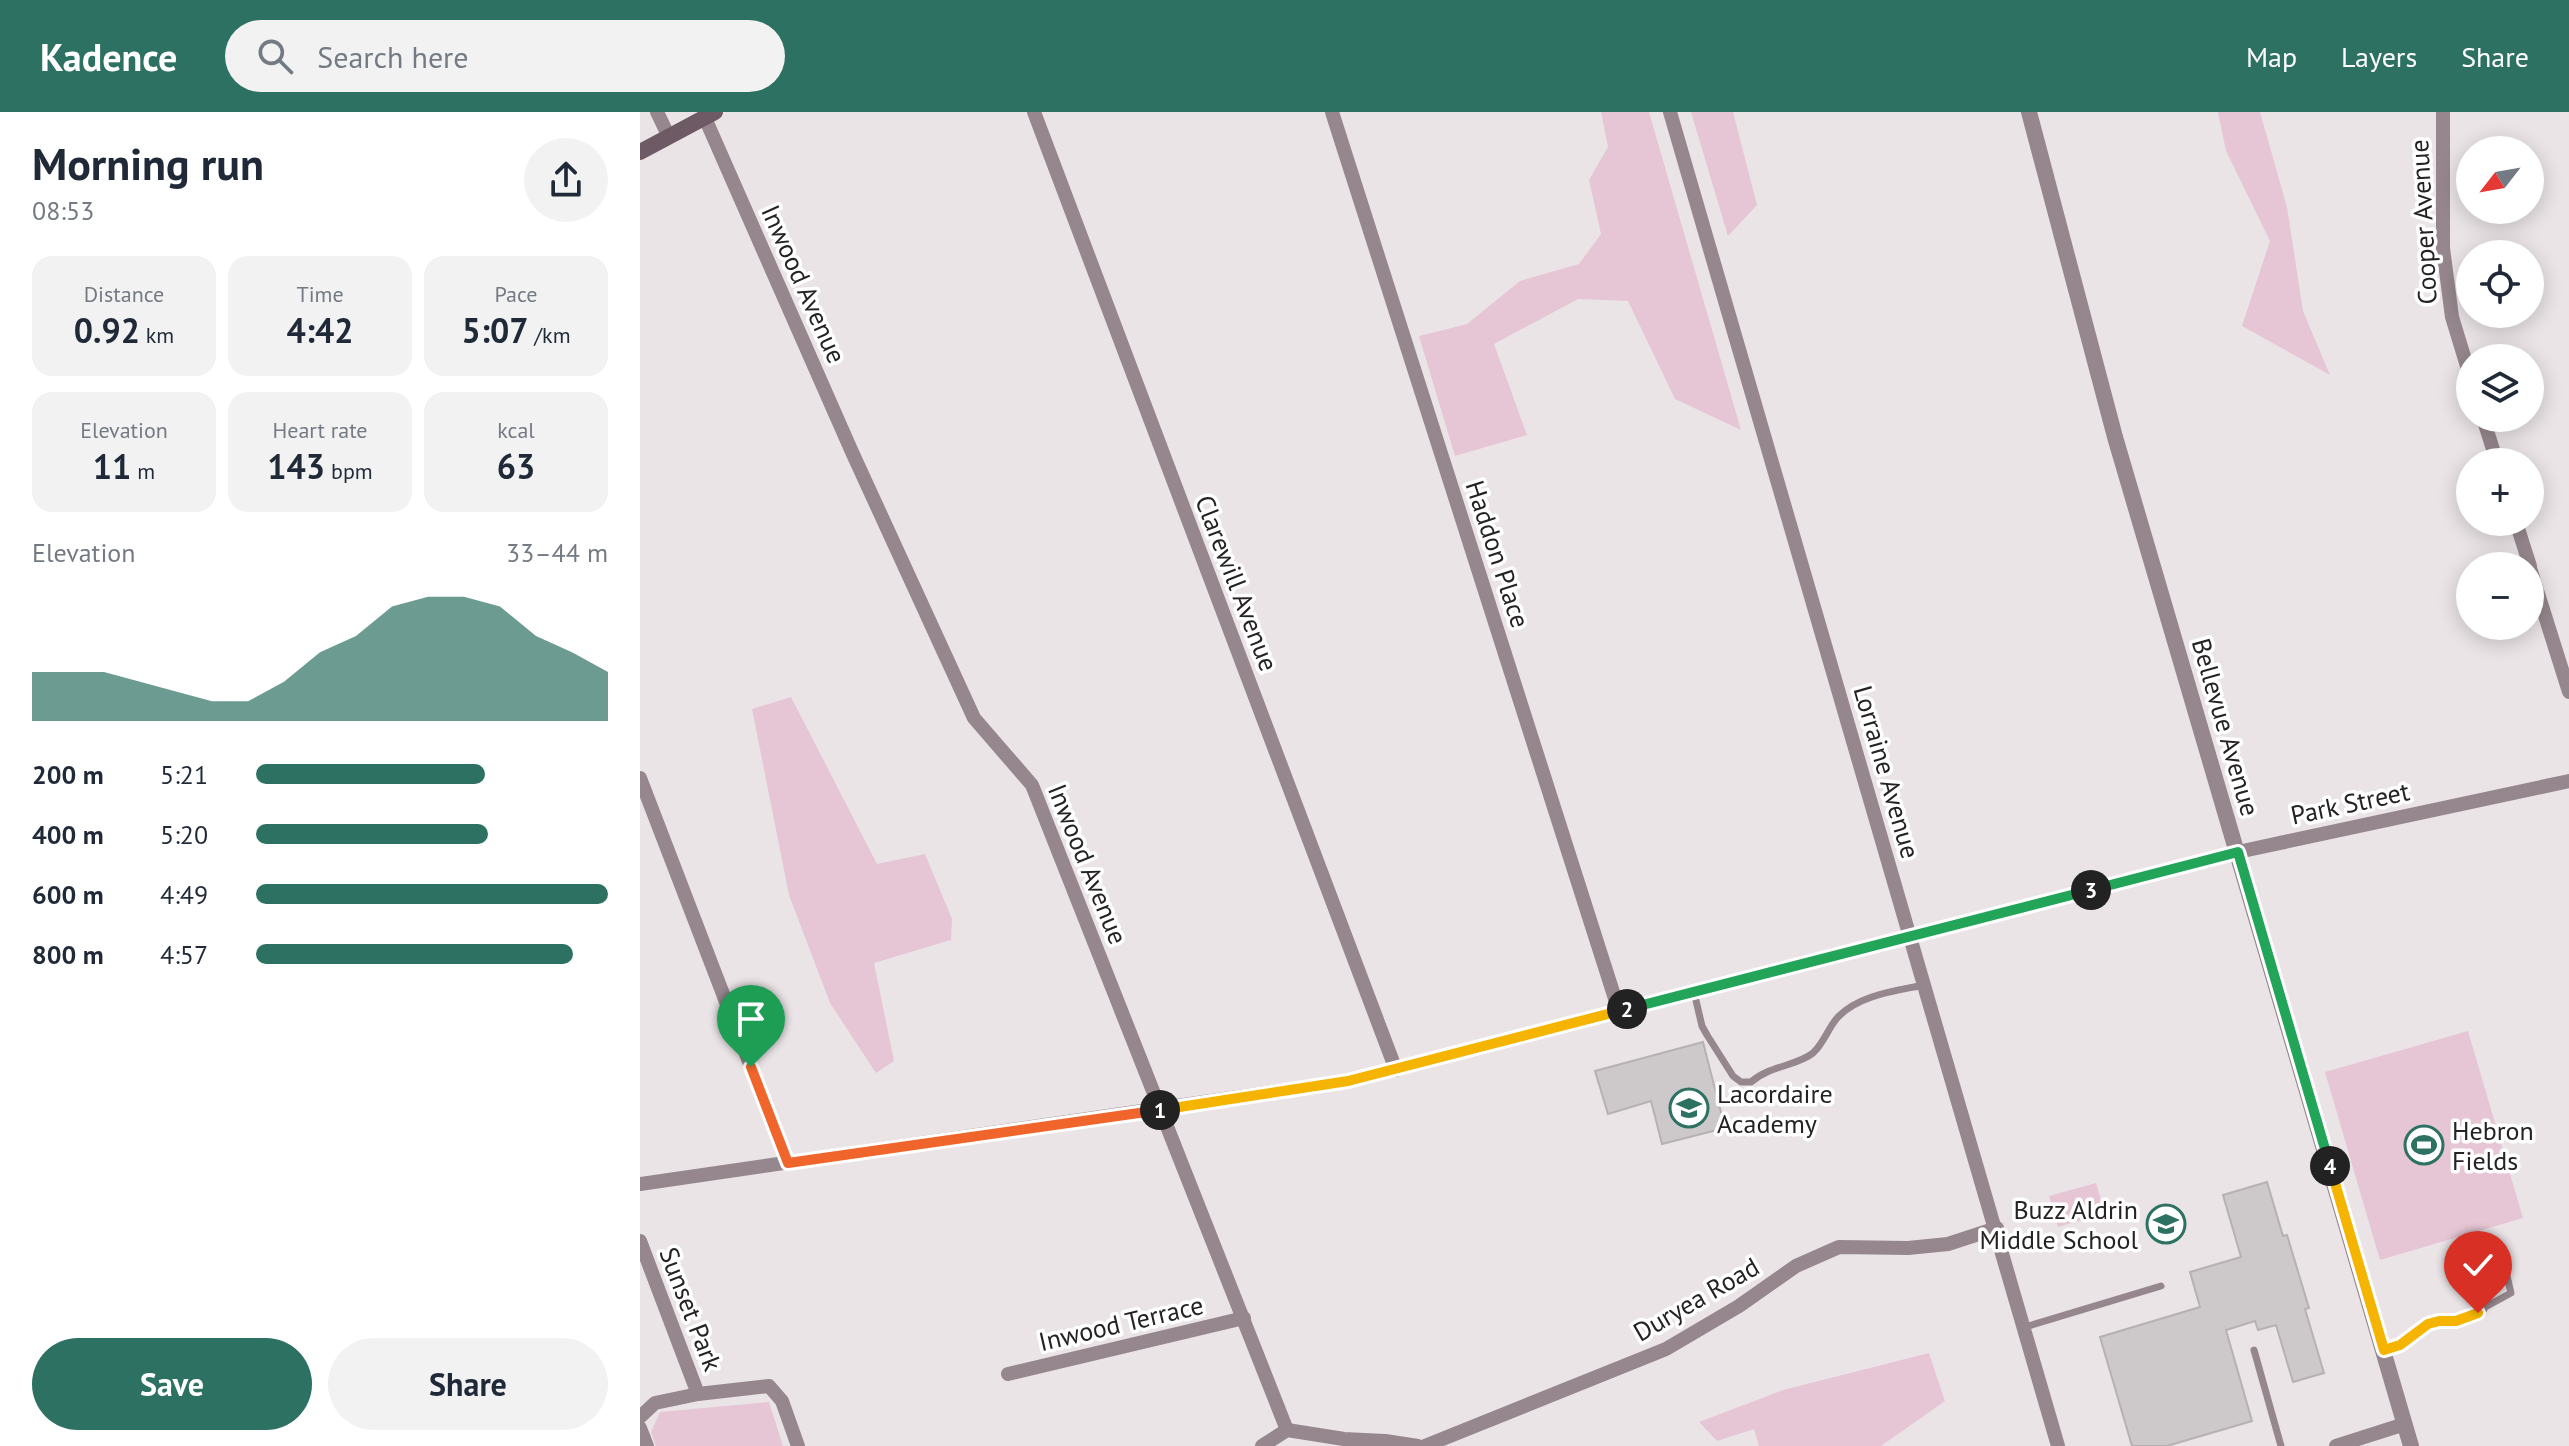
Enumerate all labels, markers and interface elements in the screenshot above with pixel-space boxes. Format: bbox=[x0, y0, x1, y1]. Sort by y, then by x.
search box bbox=[225, 20, 785, 92]
text: Kadence bbox=[40, 32, 177, 81]
icon: search bbox=[253, 34, 297, 78]
text: Search here bbox=[317, 37, 469, 76]
text: Map bbox=[2246, 38, 2297, 75]
text: Layers bbox=[2341, 38, 2417, 75]
text: Share bbox=[2461, 38, 2529, 75]
text: Morning run bbox=[32, 135, 264, 192]
north arrow bbox=[2456, 136, 2544, 224]
map controls bbox=[2456, 136, 2544, 640]
button: share bbox=[524, 138, 608, 222]
street label: Cooper Avenue bbox=[2402, 139, 2444, 305]
text: 08:53 bbox=[32, 194, 94, 227]
street label: Inwood Avenue bbox=[754, 200, 854, 368]
button: locate bbox=[2456, 240, 2544, 328]
text: Distance bbox=[84, 280, 164, 308]
text: Time bbox=[296, 280, 344, 308]
text: Pace bbox=[494, 280, 538, 308]
text: 0.92 bbox=[74, 308, 140, 352]
text: 4:42 bbox=[287, 308, 353, 352]
text: 5:07 bbox=[461, 308, 528, 352]
text: km bbox=[140, 321, 174, 349]
text: /km bbox=[528, 321, 571, 349]
button: layers bbox=[2456, 344, 2544, 432]
text: Elevation bbox=[80, 416, 168, 444]
text: Heart rate bbox=[272, 416, 368, 444]
text: kcal bbox=[497, 416, 535, 444]
text: 11 bbox=[93, 444, 131, 488]
text: 143 bbox=[267, 444, 325, 488]
text: 63 bbox=[497, 444, 535, 488]
button: + bbox=[2456, 448, 2544, 536]
text: m bbox=[131, 457, 155, 485]
text: bpm bbox=[325, 457, 373, 485]
street label: Haddon Place bbox=[1459, 476, 1537, 632]
street label: Clarewill Avenue bbox=[1188, 490, 1286, 676]
text: Elevation bbox=[32, 536, 136, 569]
text: 33–44 m bbox=[506, 536, 608, 569]
button: − bbox=[2456, 552, 2544, 640]
street label: Bellevue Avenue bbox=[2185, 634, 2267, 820]
street label: Lorraine Avenue bbox=[1847, 682, 1927, 862]
text: 200 m bbox=[32, 758, 104, 791]
text: 5:21 bbox=[160, 758, 208, 791]
street label: Park Street bbox=[2288, 774, 2412, 832]
street label: Inwood Avenue bbox=[1041, 779, 1135, 949]
text: 400 m bbox=[32, 818, 104, 851]
text: 5:20 bbox=[160, 818, 208, 851]
pin: 3 bbox=[2071, 870, 2111, 910]
text: 3 bbox=[2085, 876, 2097, 904]
text: 600 m bbox=[32, 878, 104, 911]
text: 4:49 bbox=[160, 878, 208, 911]
text: 800 m bbox=[32, 938, 104, 971]
text: 4:57 bbox=[160, 938, 208, 971]
pin bbox=[717, 985, 785, 1067]
pin: 2 bbox=[1607, 989, 1647, 1029]
text: 2 bbox=[1621, 995, 1633, 1023]
icon: arrive bbox=[729, 997, 773, 1041]
place label: Lacordaire Academy bbox=[1717, 1077, 1833, 1140]
school or university icon: Lacordaire Academy bbox=[1668, 1087, 1710, 1129]
pin: 1 bbox=[1140, 1090, 1180, 1130]
text: 1 bbox=[1154, 1096, 1166, 1124]
place label: Hebron Fields bbox=[2452, 1114, 2534, 1177]
sports icon: Hebron Fields bbox=[2403, 1124, 2445, 1166]
pin: 4 bbox=[2310, 1146, 2350, 1186]
text: 4 bbox=[2324, 1152, 2336, 1180]
place label: Buzz Aldrin Middle School bbox=[1980, 1193, 2138, 1256]
school or university icon: Buzz Aldrin Middle School bbox=[2145, 1203, 2187, 1245]
pin bbox=[2444, 1231, 2512, 1313]
street label: Sunset Park bbox=[652, 1243, 730, 1376]
icon: check bbox=[2456, 1243, 2500, 1287]
street label: Duryea Road bbox=[1627, 1250, 1765, 1348]
street label: Inwood Terrace bbox=[1036, 1288, 1206, 1358]
button: Save bbox=[32, 1338, 312, 1430]
button: Share bbox=[328, 1338, 608, 1430]

